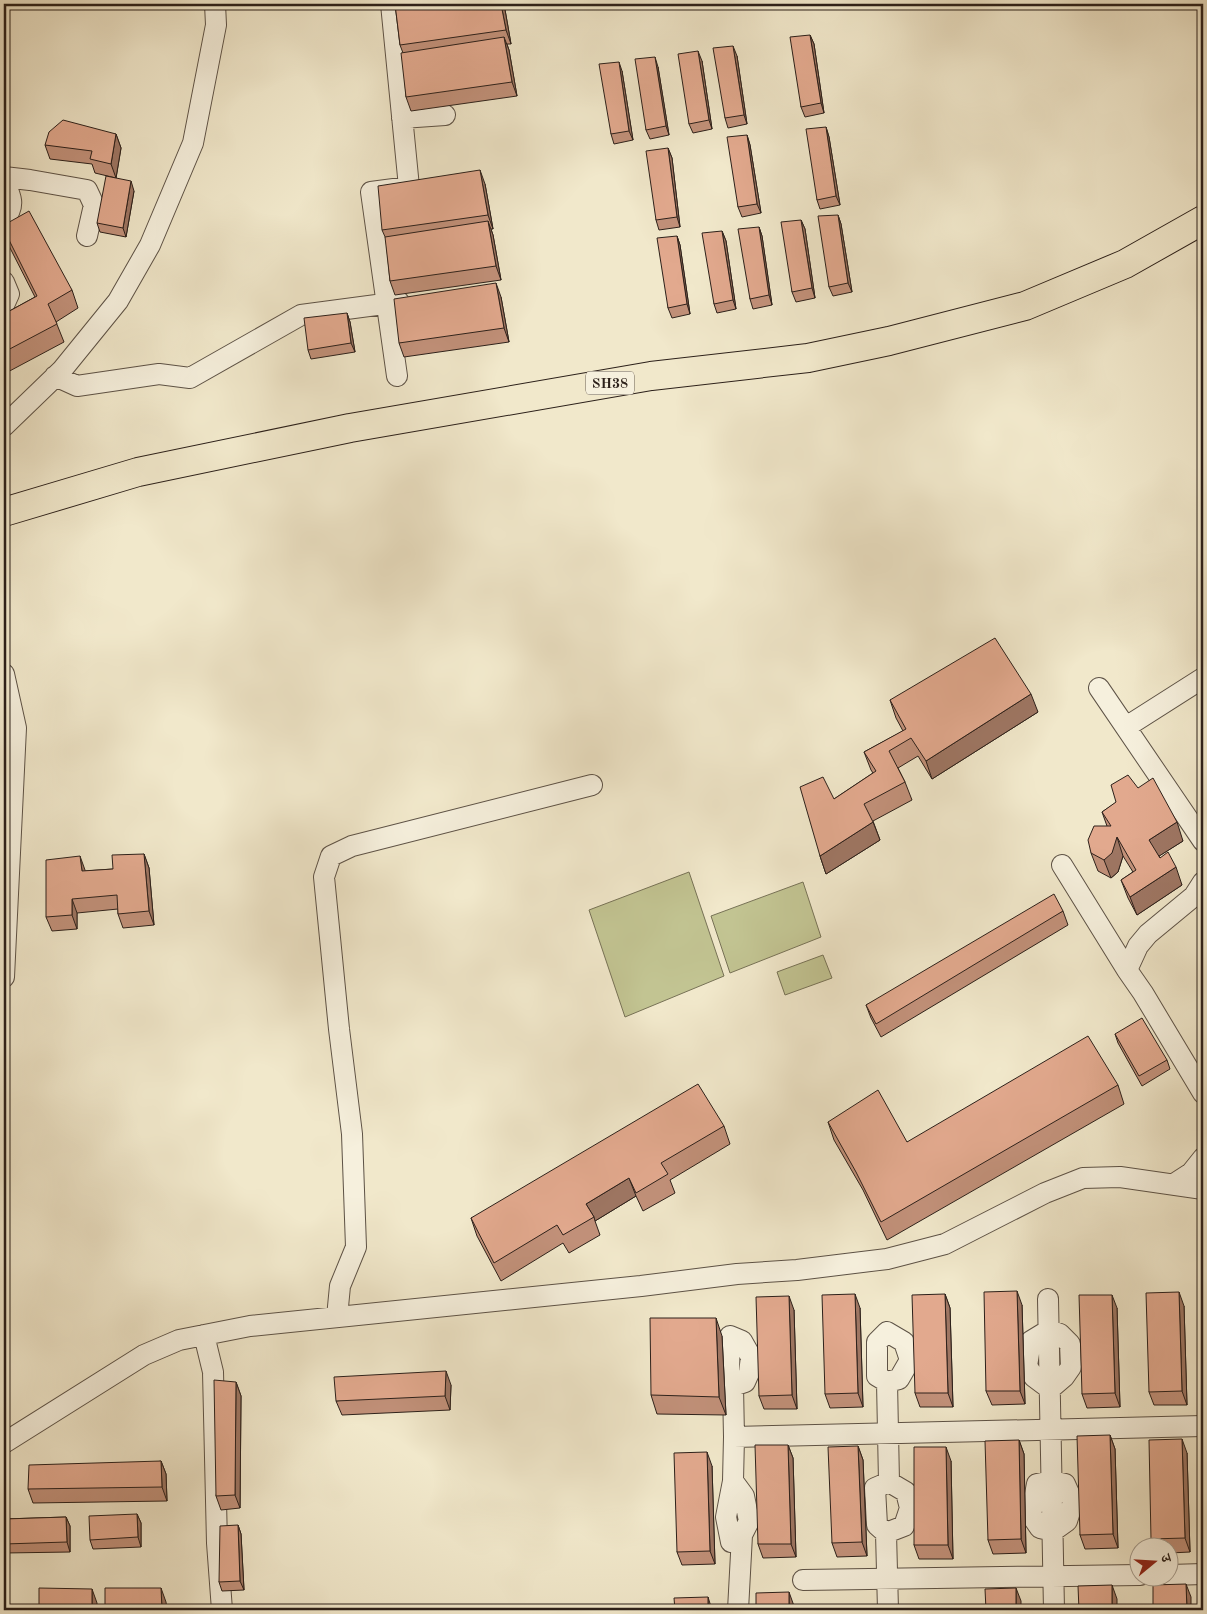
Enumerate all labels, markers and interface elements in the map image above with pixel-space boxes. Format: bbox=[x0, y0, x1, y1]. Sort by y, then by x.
road number: SH38 bbox=[586, 372, 634, 394]
north arrow bbox=[1130, 1536, 1180, 1586]
text: उ bbox=[1157, 1552, 1173, 1565]

